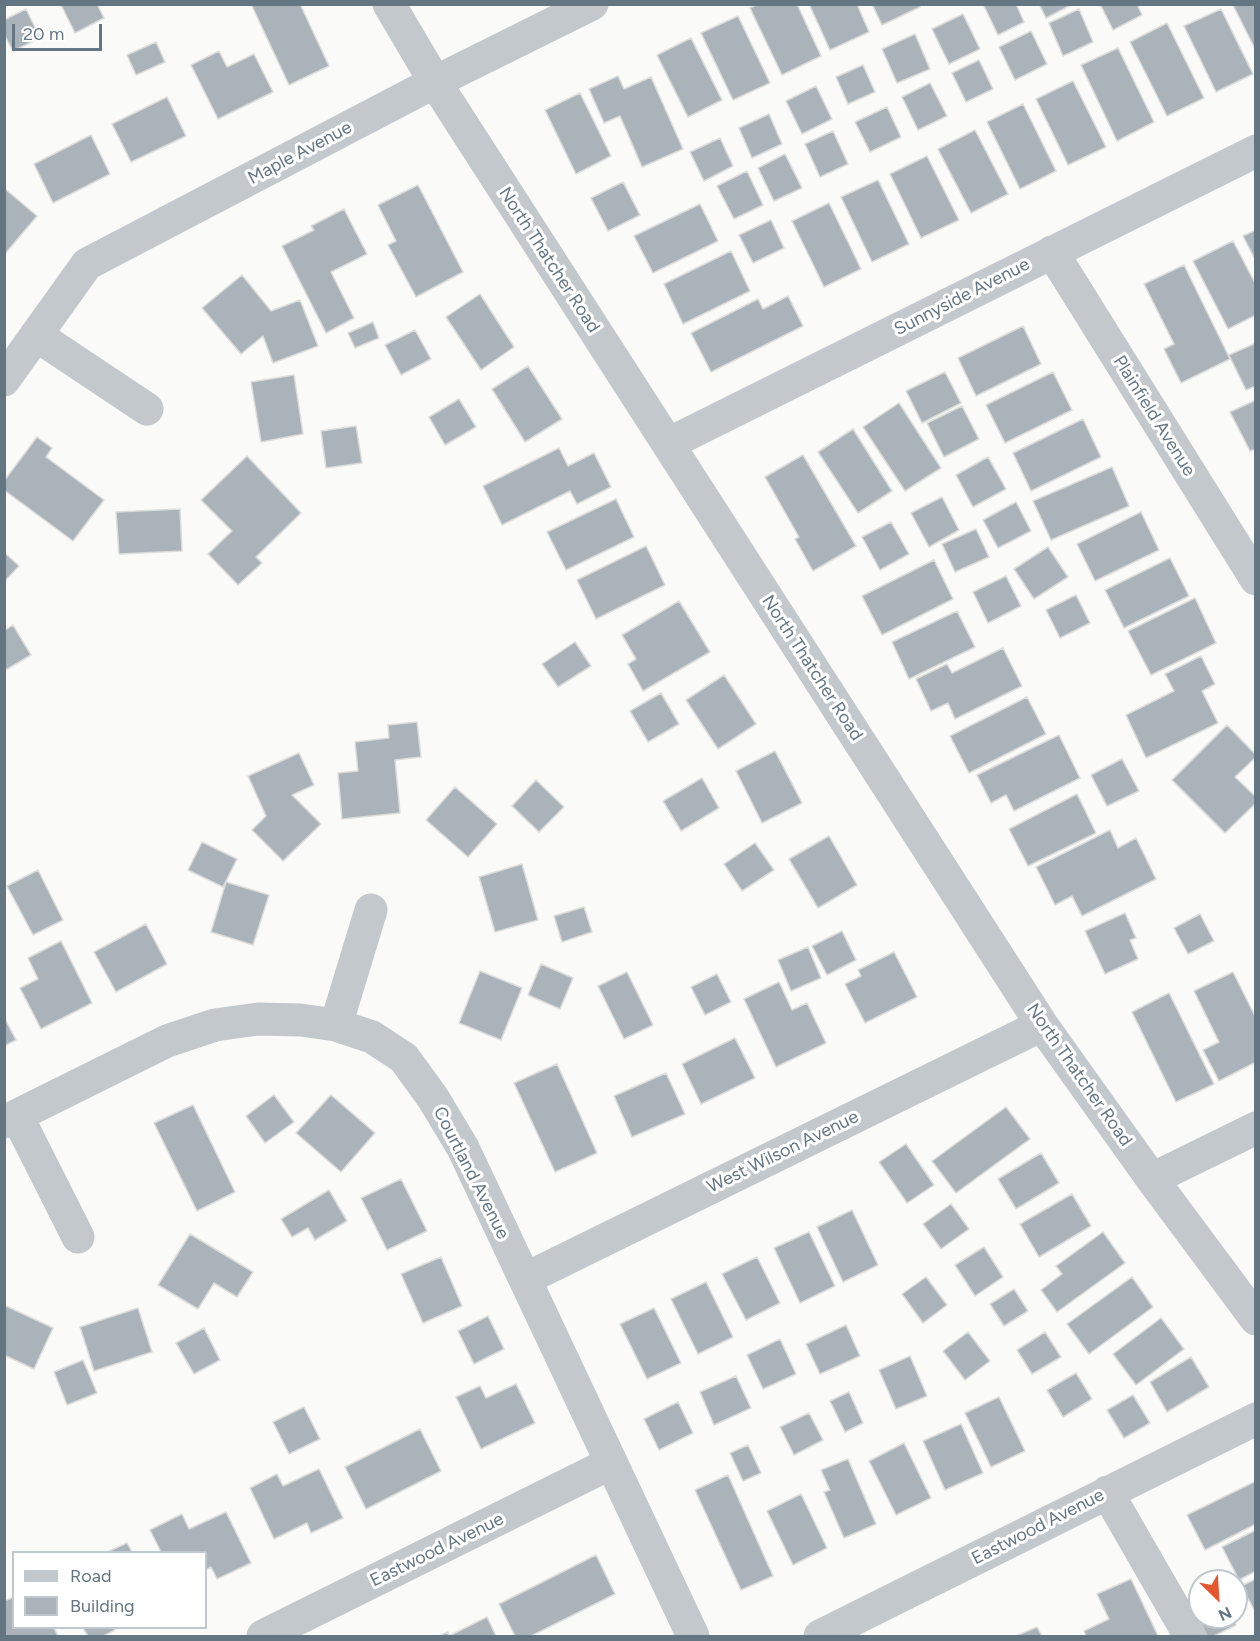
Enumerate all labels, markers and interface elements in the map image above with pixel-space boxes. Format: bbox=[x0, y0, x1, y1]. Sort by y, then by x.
scale bar bbox=[15, 12, 105, 50]
text: 20 m bbox=[23, 23, 64, 45]
street label: Maple Avenue bbox=[245, 117, 355, 189]
street label: North Thatcher Road bbox=[494, 183, 604, 337]
street label: Sunnyside Avenue bbox=[891, 254, 1033, 340]
street label: Plainfield Avenue bbox=[1108, 352, 1200, 480]
street label: North Thatcher Road bbox=[757, 591, 867, 745]
street label: North Thatcher Road bbox=[1022, 999, 1136, 1151]
street label: Courtland Avenue bbox=[428, 1103, 514, 1243]
street label: West Wilson Avenue bbox=[704, 1106, 862, 1198]
street label: Eastwood Avenue bbox=[968, 1484, 1108, 1570]
street label: Eastwood Avenue bbox=[367, 1508, 507, 1592]
legend bbox=[12, 1551, 207, 1629]
text: Road bbox=[70, 1565, 111, 1587]
north arrow bbox=[1188, 1569, 1248, 1629]
text: Building bbox=[70, 1595, 135, 1617]
text: N bbox=[1215, 1603, 1235, 1625]

